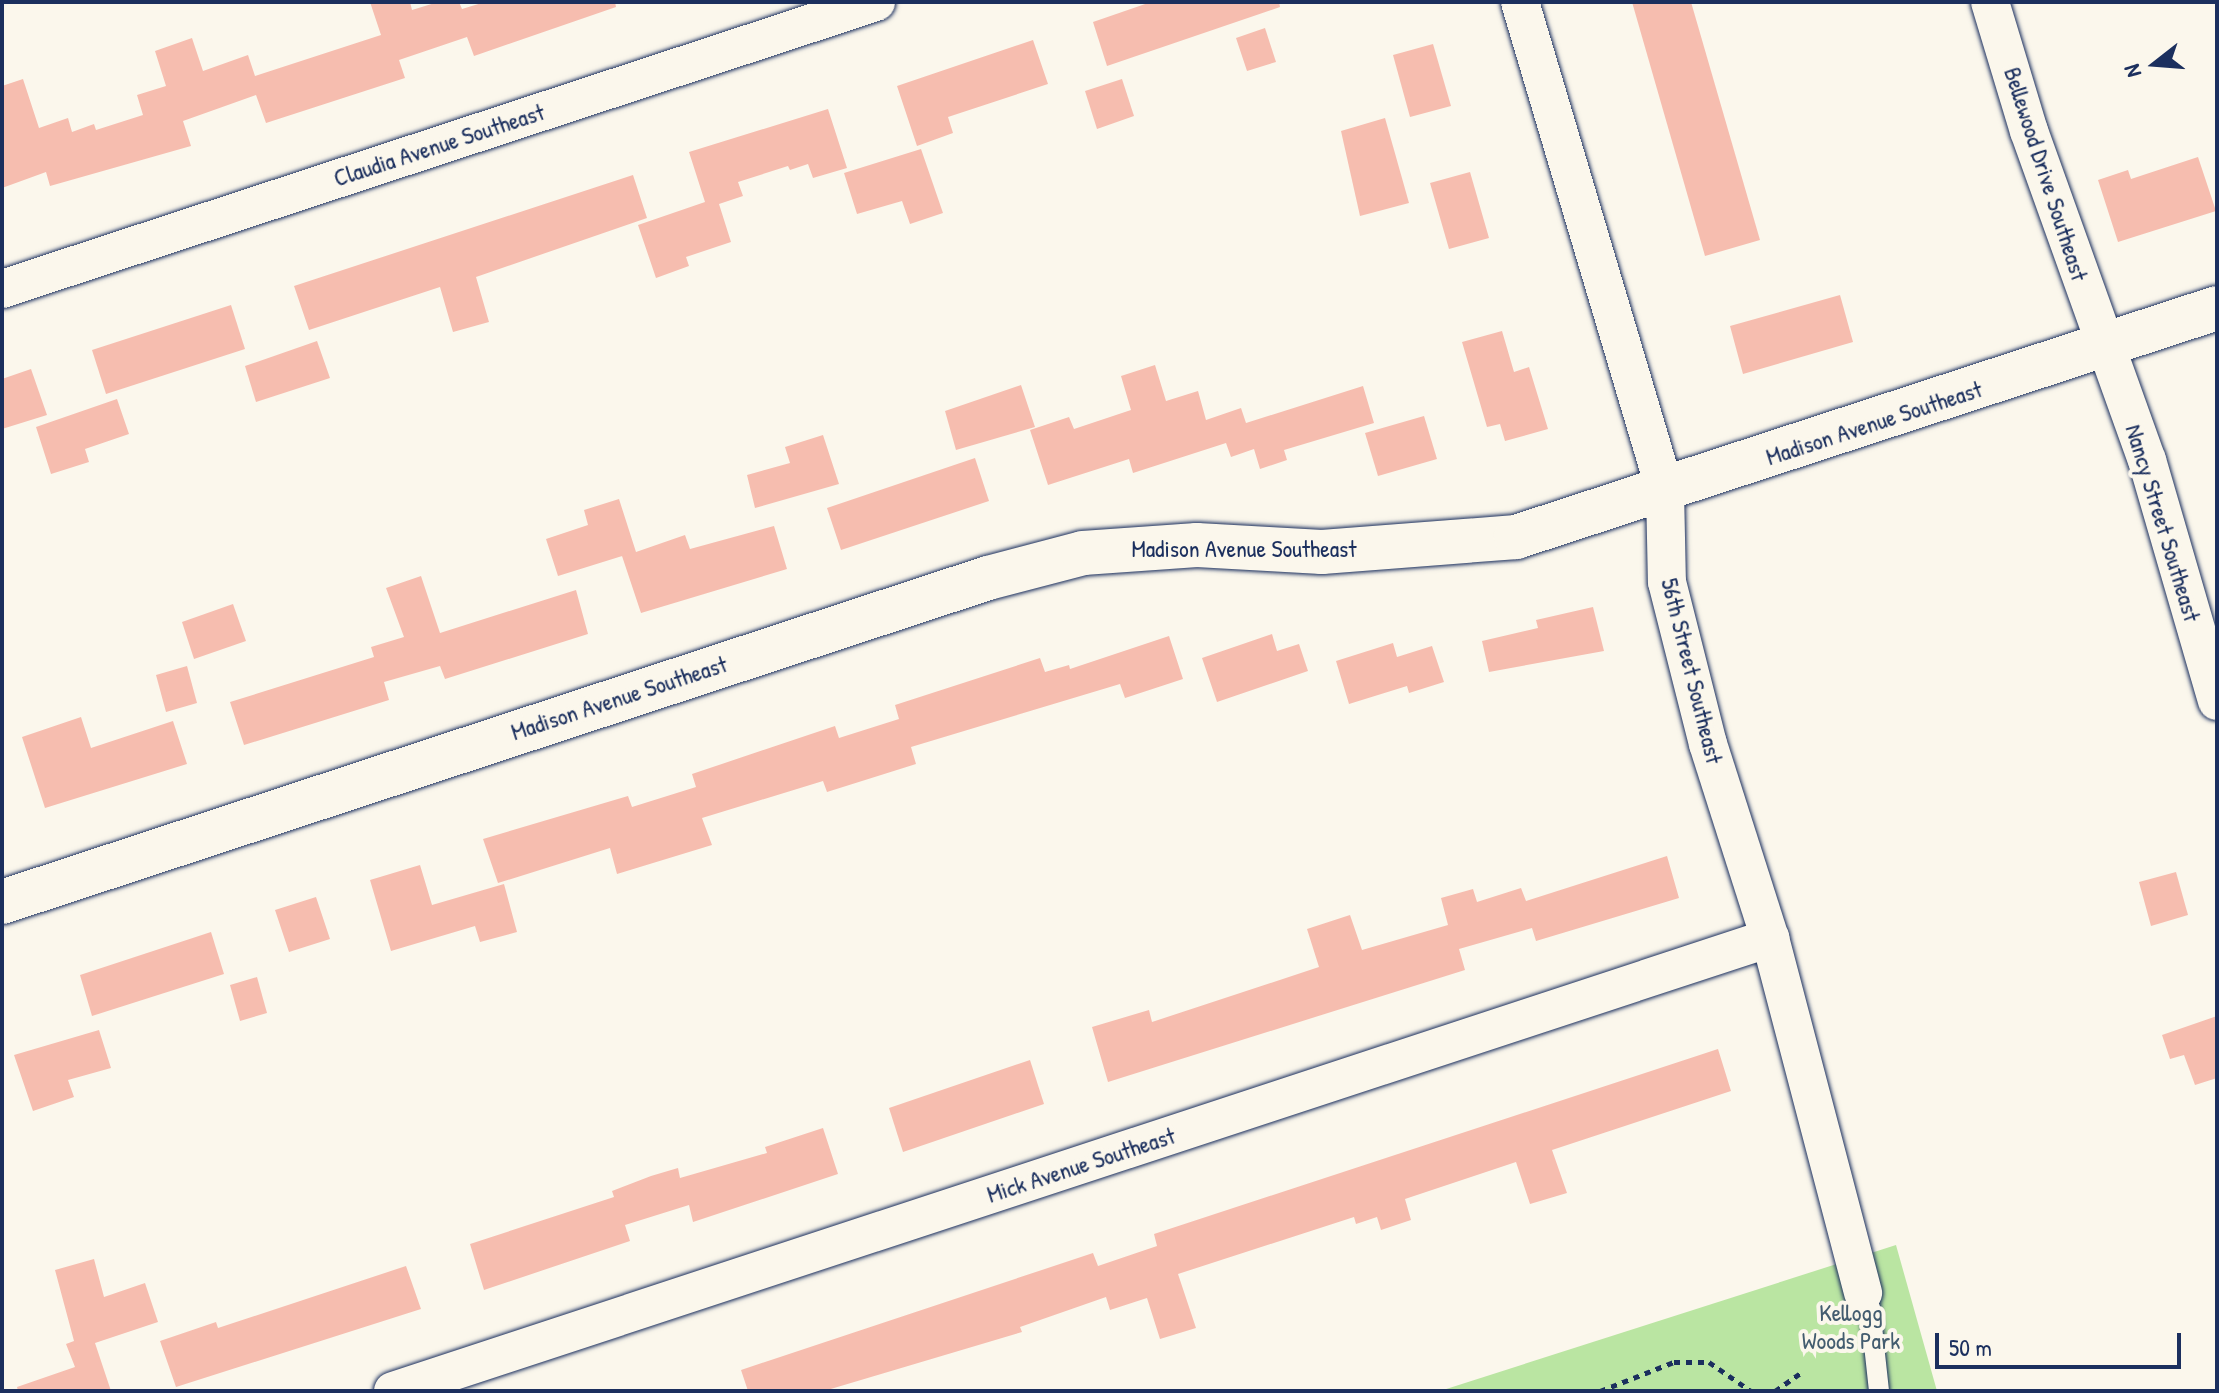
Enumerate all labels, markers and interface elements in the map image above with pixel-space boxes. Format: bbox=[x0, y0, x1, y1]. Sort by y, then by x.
north arrow bbox=[2115, 24, 2195, 104]
text: N bbox=[2116, 61, 2148, 81]
street label: Bellewood Drive Southeast bbox=[1998, 64, 2094, 284]
street label: Claudia Avenue Southeast bbox=[330, 97, 548, 193]
street label: Madison Avenue Southeast bbox=[1762, 375, 1986, 471]
street label: Nancy Street Southeast bbox=[2119, 421, 2207, 625]
street label: Madison Avenue Southeast bbox=[1131, 535, 1357, 563]
street label: 56th Street Southeast bbox=[1655, 575, 1729, 767]
street label: Madison Avenue Southeast bbox=[507, 650, 731, 746]
street label: Mick Avenue Southeast bbox=[983, 1121, 1179, 1209]
park label: Kellogg Woods Park bbox=[1802, 1299, 1900, 1355]
scale bar bbox=[1939, 1317, 2185, 1367]
text: 50 m bbox=[1949, 1331, 1992, 1363]

